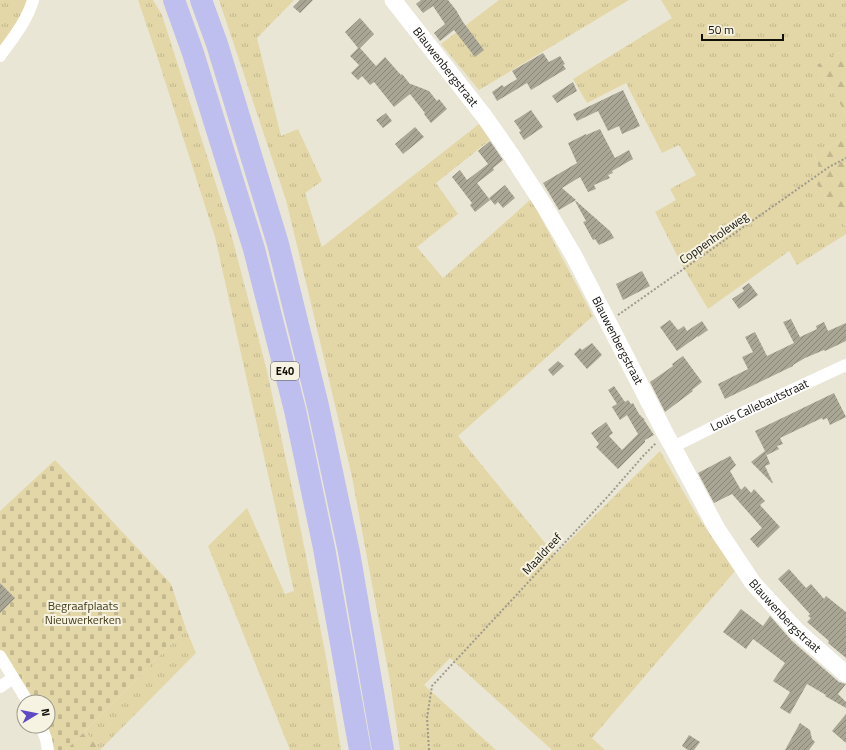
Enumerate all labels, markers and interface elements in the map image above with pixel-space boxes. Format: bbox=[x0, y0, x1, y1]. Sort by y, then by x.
scale bar bbox=[702, 16, 783, 42]
text: 50 m bbox=[708, 20, 734, 39]
street label: Blauwenbergstraat bbox=[408, 23, 484, 111]
street label: Coppenholeweg bbox=[675, 207, 752, 269]
street label: Blauwenbergstraat bbox=[587, 293, 649, 389]
road number: E40 bbox=[271, 362, 299, 380]
street label: Louis Callebautstraat bbox=[707, 373, 812, 436]
street label: Maaldreef bbox=[517, 528, 566, 579]
street label: Blauwenbergstraat bbox=[745, 574, 826, 658]
park label: Begraafplaats Nieuwerkerken bbox=[45, 596, 121, 629]
north arrow bbox=[16, 694, 56, 734]
text: N bbox=[37, 707, 54, 717]

